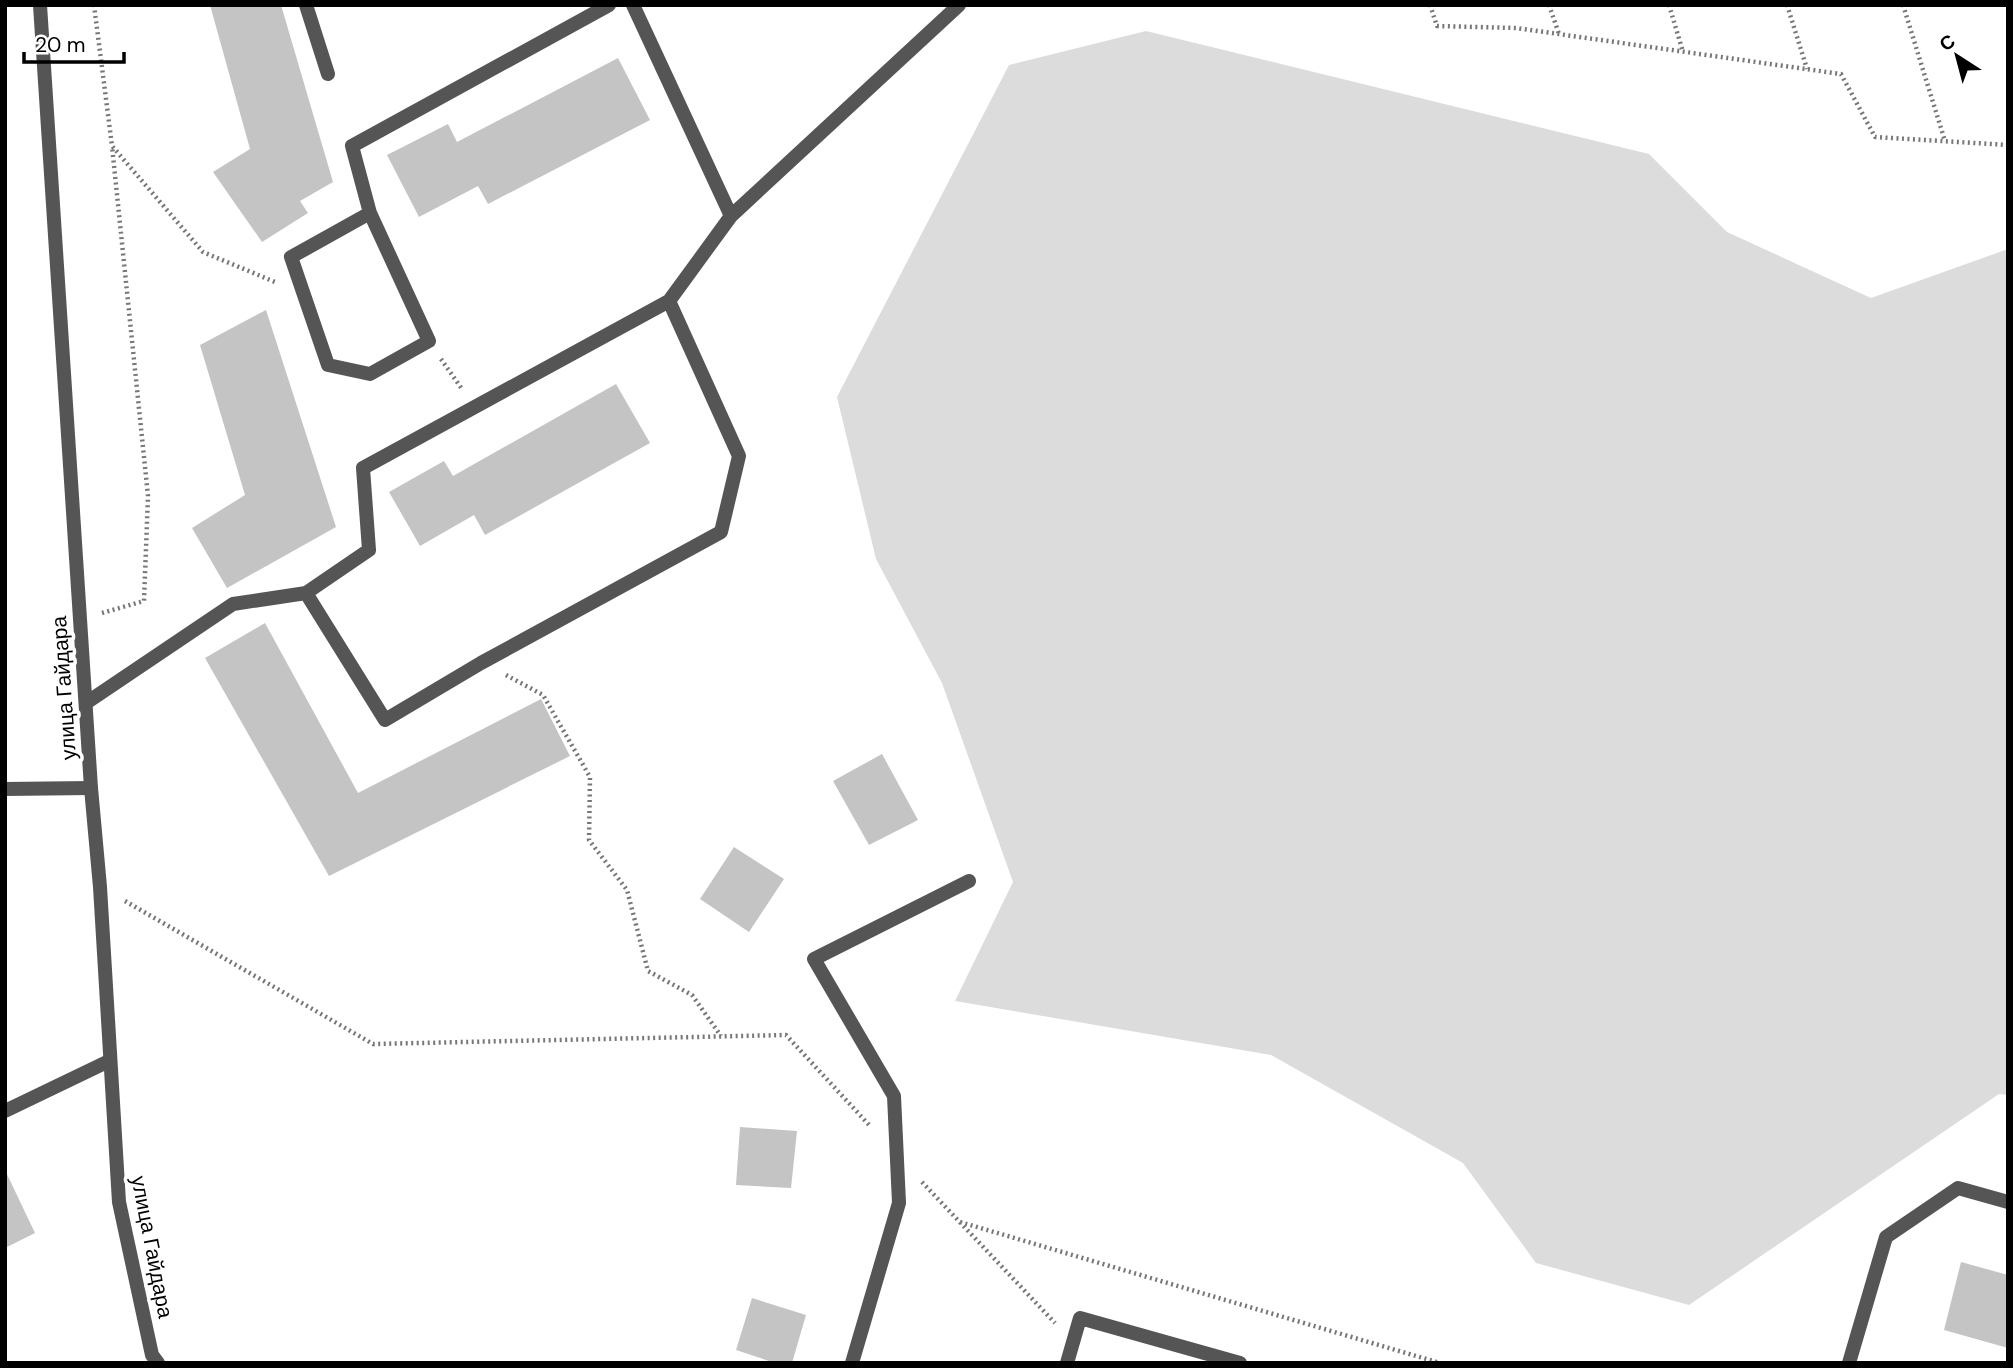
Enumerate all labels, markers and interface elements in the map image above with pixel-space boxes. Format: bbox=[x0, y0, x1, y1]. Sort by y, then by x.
scale bar bbox=[24, 21, 124, 65]
north arrow bbox=[1922, 21, 1992, 91]
text: С bbox=[1934, 28, 1960, 57]
text: 20 m bbox=[35, 31, 86, 59]
street label: улица Гайдара bbox=[45, 615, 83, 761]
street label: улица Гайдара bbox=[124, 1174, 180, 1321]

